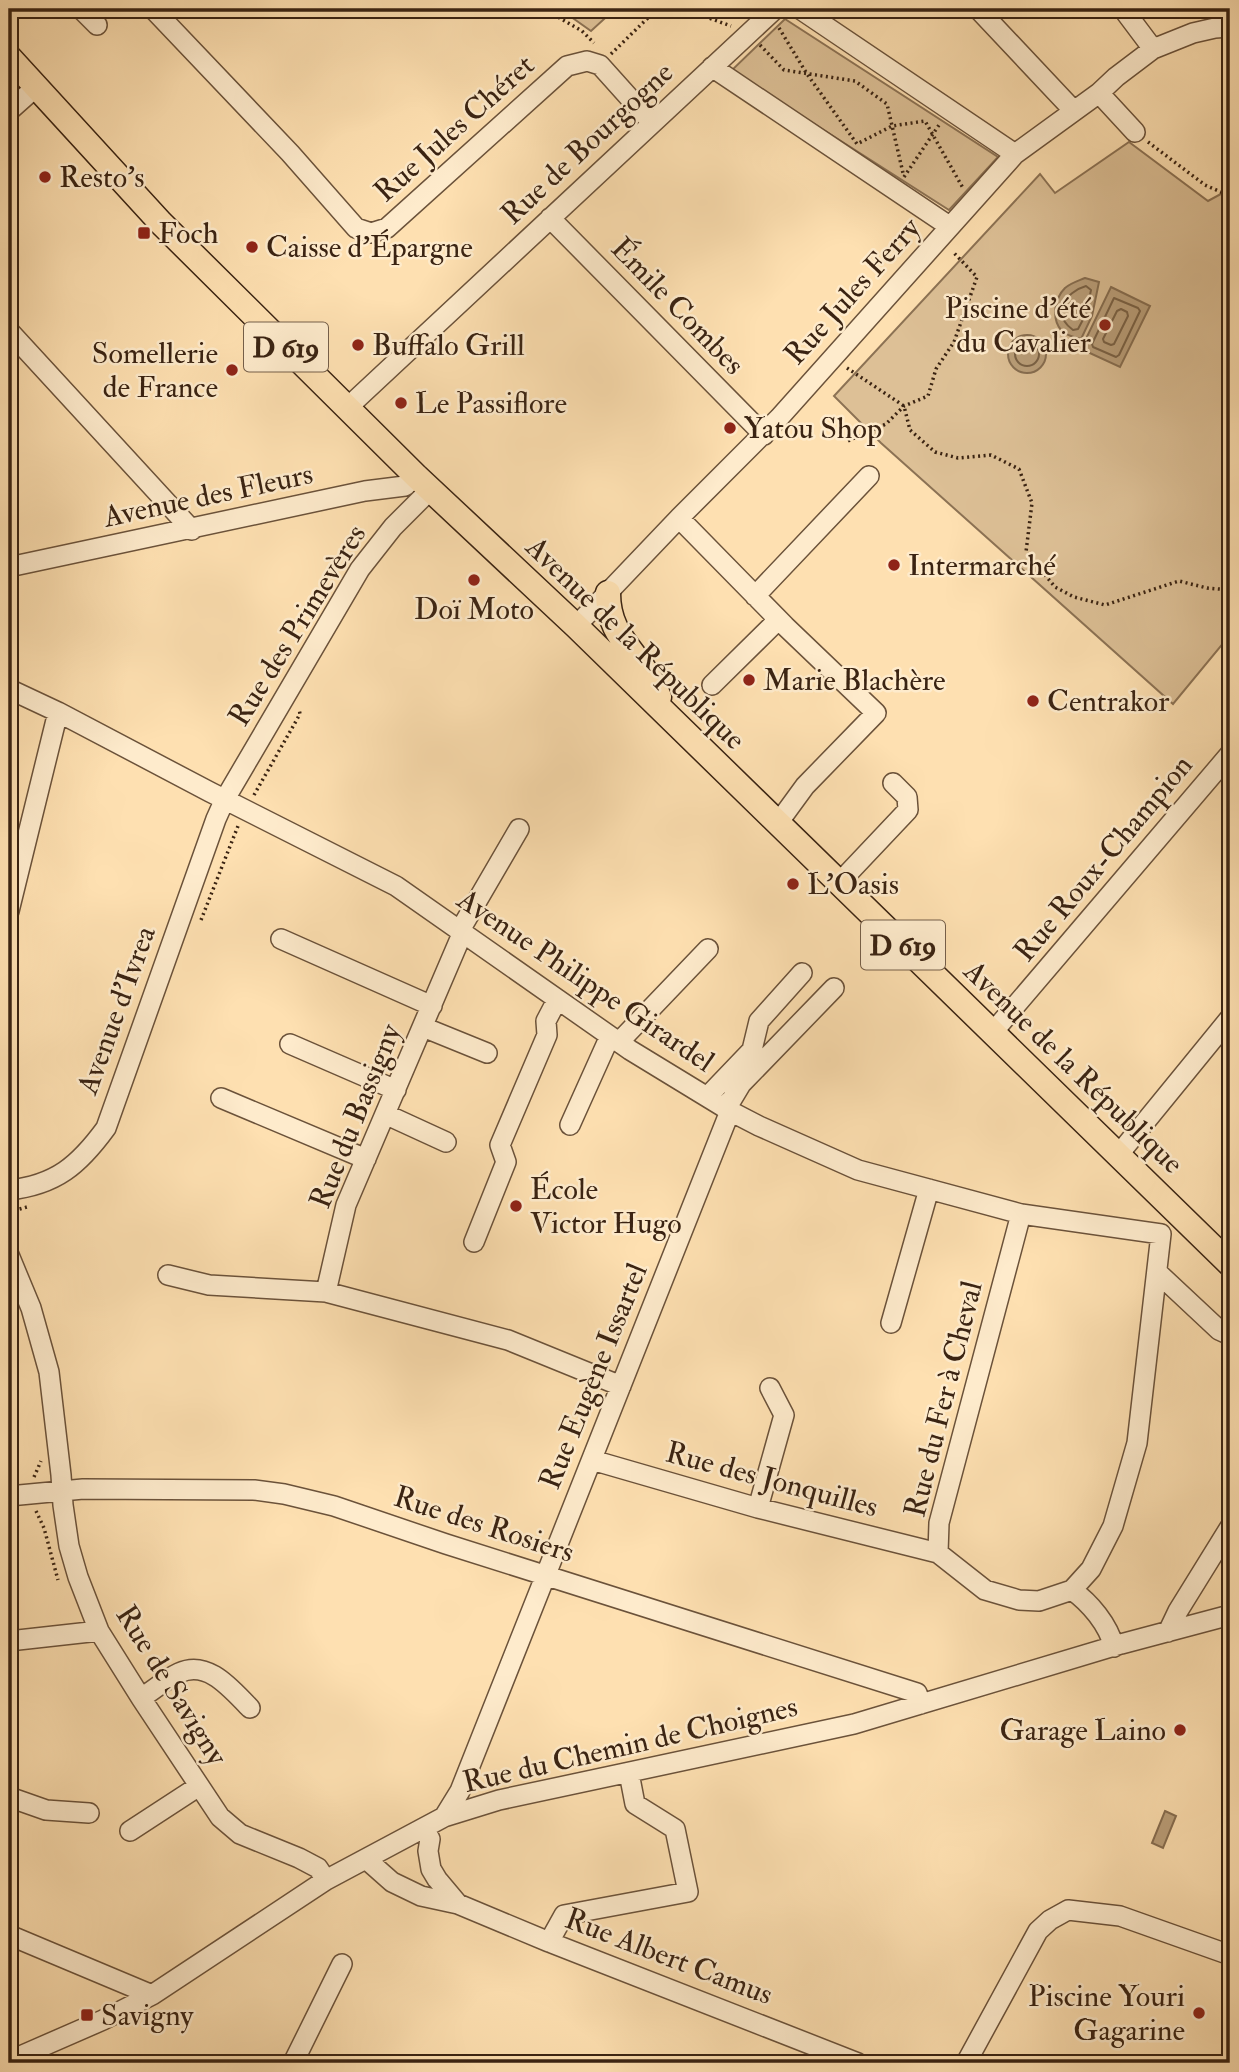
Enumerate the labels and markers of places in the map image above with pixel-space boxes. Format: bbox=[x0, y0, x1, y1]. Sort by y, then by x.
place label: Resto’s bbox=[59, 159, 145, 196]
marker: Resto’s bbox=[37, 169, 53, 185]
place label: Foch bbox=[158, 215, 219, 252]
marker: Foch bbox=[136, 225, 152, 241]
place label: Caisse d'Épargne bbox=[266, 228, 473, 266]
marker: Caisse d'Épargne bbox=[244, 239, 260, 255]
place label: Piscine d'été du Cavalier bbox=[944, 290, 1091, 361]
marker: Piscine d'été du Cavalier bbox=[1097, 317, 1113, 333]
place label: Buffalo Grill bbox=[372, 327, 525, 364]
place label: Somellerie de France bbox=[92, 335, 218, 406]
marker: Buffalo Grill bbox=[350, 337, 366, 353]
marker: Somellerie de France bbox=[224, 362, 240, 378]
place label: Le Passiflore bbox=[415, 385, 567, 422]
marker: Le Passiflore bbox=[393, 395, 409, 411]
place label: Yatou Shop bbox=[744, 410, 882, 447]
marker: Yatou Shop bbox=[722, 420, 738, 436]
place label: Intermarché bbox=[908, 547, 1056, 584]
marker: Intermarché bbox=[886, 557, 902, 573]
marker: Doï Moto bbox=[466, 572, 482, 588]
place label: Doï Moto bbox=[414, 591, 534, 628]
place label: Marie Blachère bbox=[763, 662, 946, 699]
marker: Marie Blachère bbox=[741, 672, 757, 688]
place label: Centrakor bbox=[1047, 683, 1169, 720]
marker: Centrakor bbox=[1025, 693, 1041, 709]
place label: L'Oasis bbox=[807, 866, 899, 903]
marker: L'Oasis bbox=[785, 876, 801, 892]
place label: École Victor Hugo bbox=[530, 1170, 682, 1242]
marker: École Victor Hugo bbox=[508, 1198, 524, 1214]
place label: Garage Laino bbox=[999, 1712, 1166, 1749]
marker: Garage Laino bbox=[1172, 1722, 1188, 1738]
place label: Piscine Youri Gagarine bbox=[1028, 1978, 1185, 2049]
place label: Savigny bbox=[101, 1997, 194, 2034]
marker: Piscine Youri Gagarine bbox=[1191, 2005, 1207, 2021]
marker: Savigny bbox=[79, 2007, 95, 2023]

